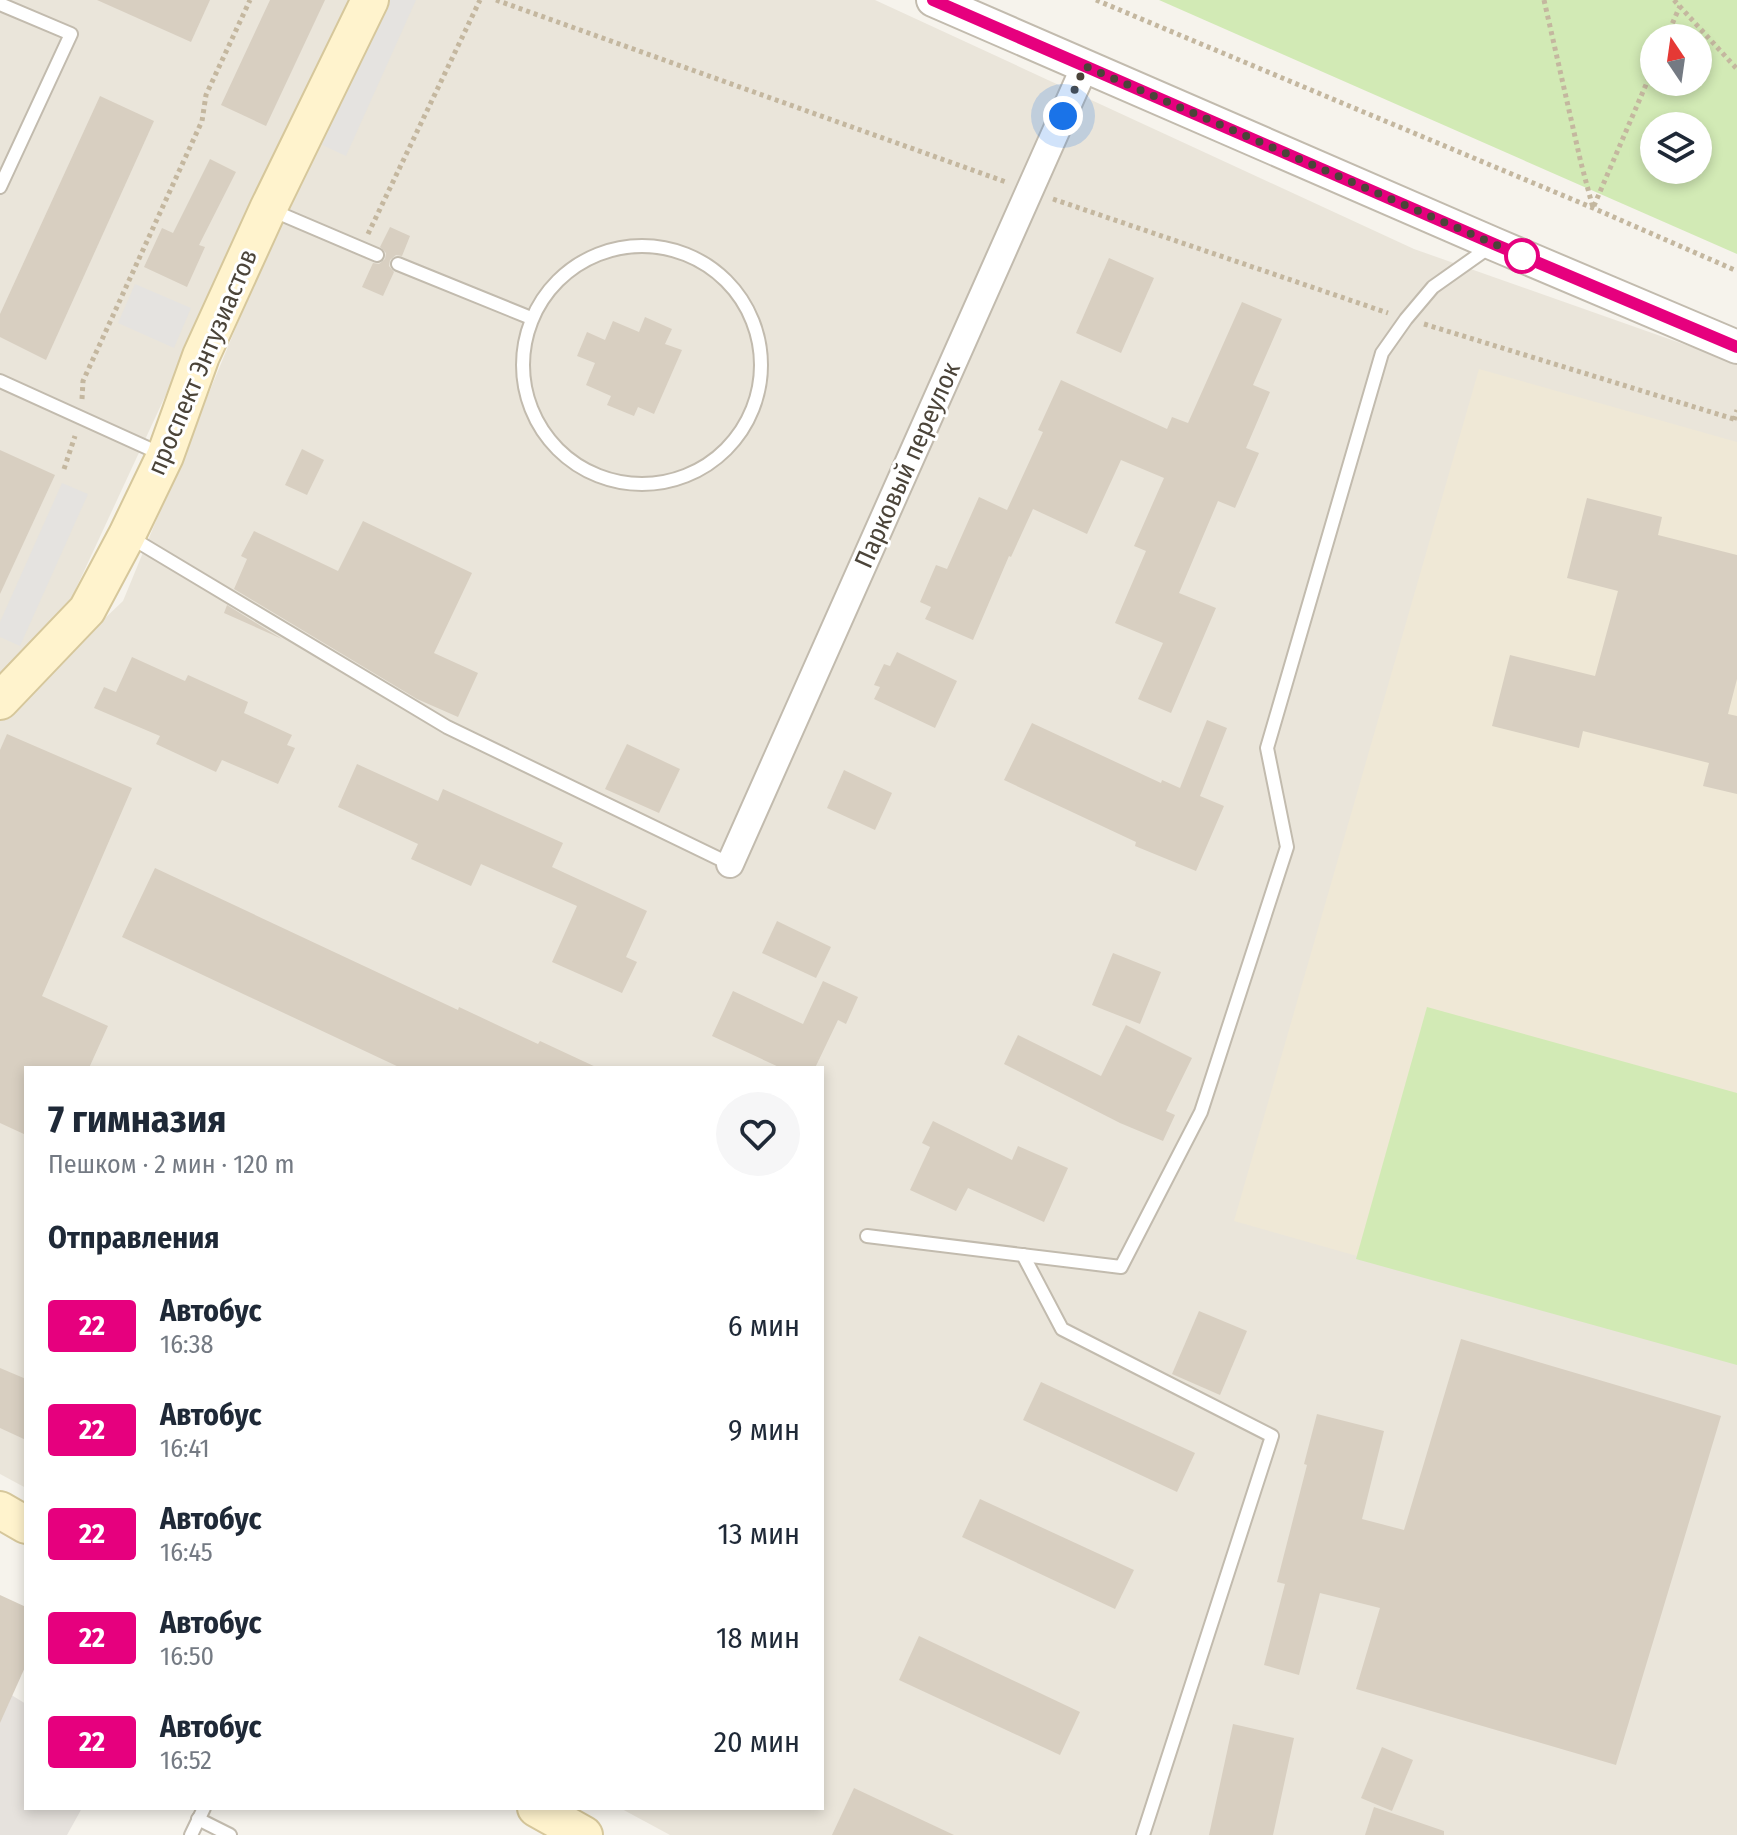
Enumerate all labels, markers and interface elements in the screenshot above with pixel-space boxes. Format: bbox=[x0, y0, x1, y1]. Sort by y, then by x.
north arrow bbox=[1640, 24, 1712, 96]
map controls bbox=[1640, 24, 1712, 184]
your location bbox=[1043, 96, 1083, 136]
button: layers bbox=[1640, 112, 1712, 184]
unlabelled marker bbox=[1505, 239, 1539, 273]
street label: проспект Энтузиастов bbox=[141, 245, 264, 480]
street label: Парковый переулок bbox=[848, 357, 967, 573]
button: heart bbox=[716, 1092, 800, 1176]
text: 7 гимназия bbox=[48, 1096, 226, 1142]
text: Пешком · 2 мин · 120 m bbox=[48, 1149, 294, 1180]
text: Отправления bbox=[48, 1220, 219, 1256]
text: Автобус bbox=[160, 1293, 262, 1329]
text: 6 мин bbox=[728, 1308, 800, 1344]
text: 22 bbox=[79, 1309, 105, 1342]
text: 16:38 bbox=[160, 1329, 214, 1360]
text: Автобус bbox=[160, 1397, 262, 1433]
text: 9 мин bbox=[728, 1412, 800, 1448]
text: 22 bbox=[79, 1413, 105, 1446]
text: 16:41 bbox=[160, 1433, 210, 1464]
text: Автобус bbox=[160, 1501, 262, 1537]
text: 13 мин bbox=[717, 1516, 800, 1552]
text: 22 bbox=[79, 1517, 105, 1550]
text: 16:45 bbox=[160, 1537, 213, 1568]
text: Автобус bbox=[160, 1605, 262, 1641]
text: 18 мин bbox=[716, 1620, 800, 1656]
text: 22 bbox=[79, 1621, 105, 1654]
text: 16:50 bbox=[160, 1641, 214, 1672]
text: Автобус bbox=[160, 1709, 262, 1745]
text: 20 мин bbox=[714, 1724, 800, 1760]
text: 22 bbox=[79, 1725, 105, 1758]
text: 16:52 bbox=[160, 1745, 212, 1776]

